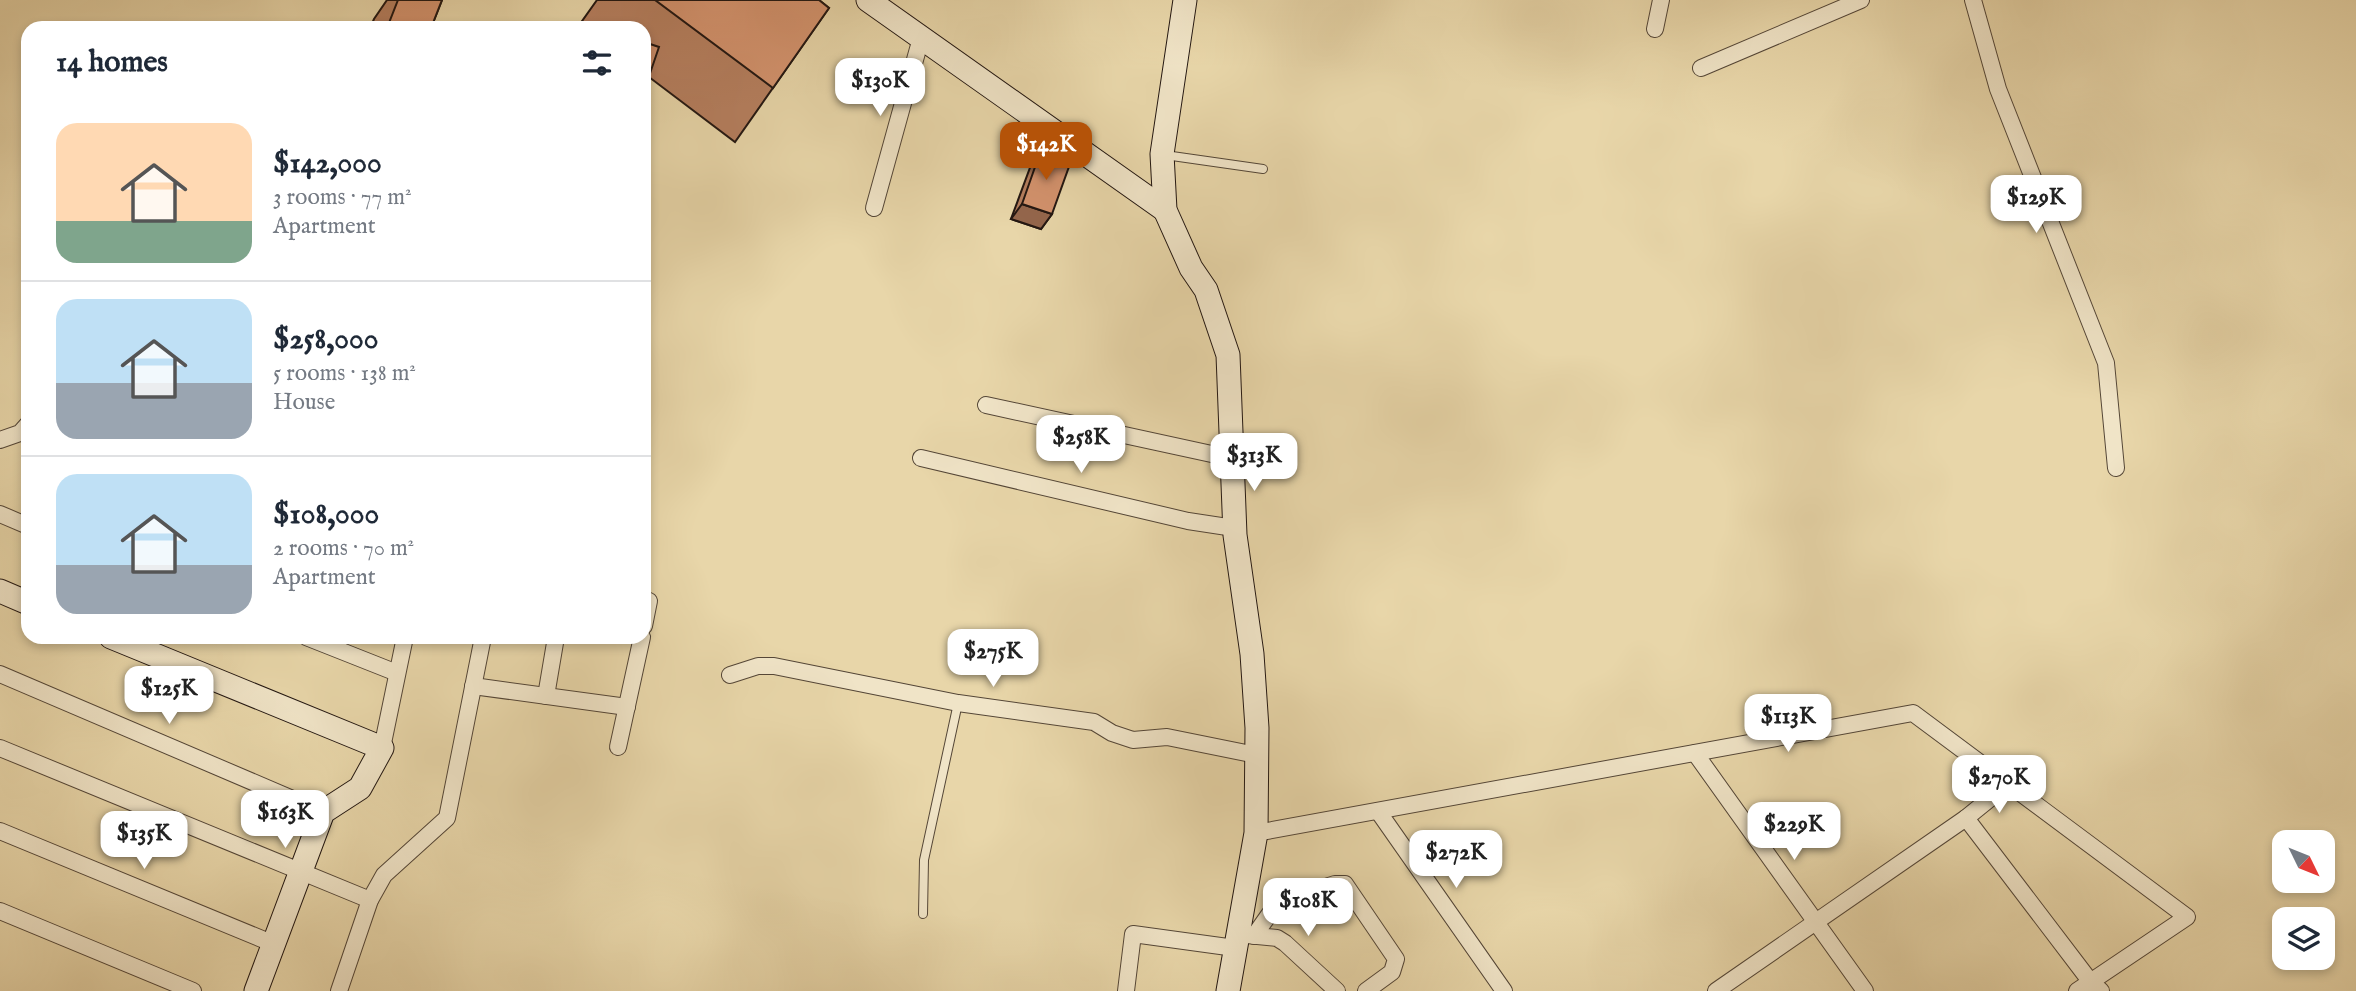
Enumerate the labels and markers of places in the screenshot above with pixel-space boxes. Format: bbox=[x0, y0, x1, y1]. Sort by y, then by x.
pin: $130K bbox=[831, 58, 929, 118]
pin: $142K bbox=[997, 122, 1095, 182]
pin: $129K bbox=[1987, 176, 2085, 235]
pin: $258K bbox=[1032, 416, 1130, 475]
pin: $313K bbox=[1205, 434, 1303, 493]
pin: $275K bbox=[944, 630, 1042, 689]
pin: $125K bbox=[120, 666, 218, 726]
pin: $113K bbox=[1739, 694, 1837, 754]
pin: $270K bbox=[1950, 756, 2048, 815]
pin: $163K bbox=[236, 790, 334, 850]
pin: $229K bbox=[1745, 802, 1843, 862]
pin: $135K bbox=[95, 812, 193, 871]
pin: $272K bbox=[1407, 830, 1505, 890]
pin: $108K bbox=[1259, 878, 1357, 938]

